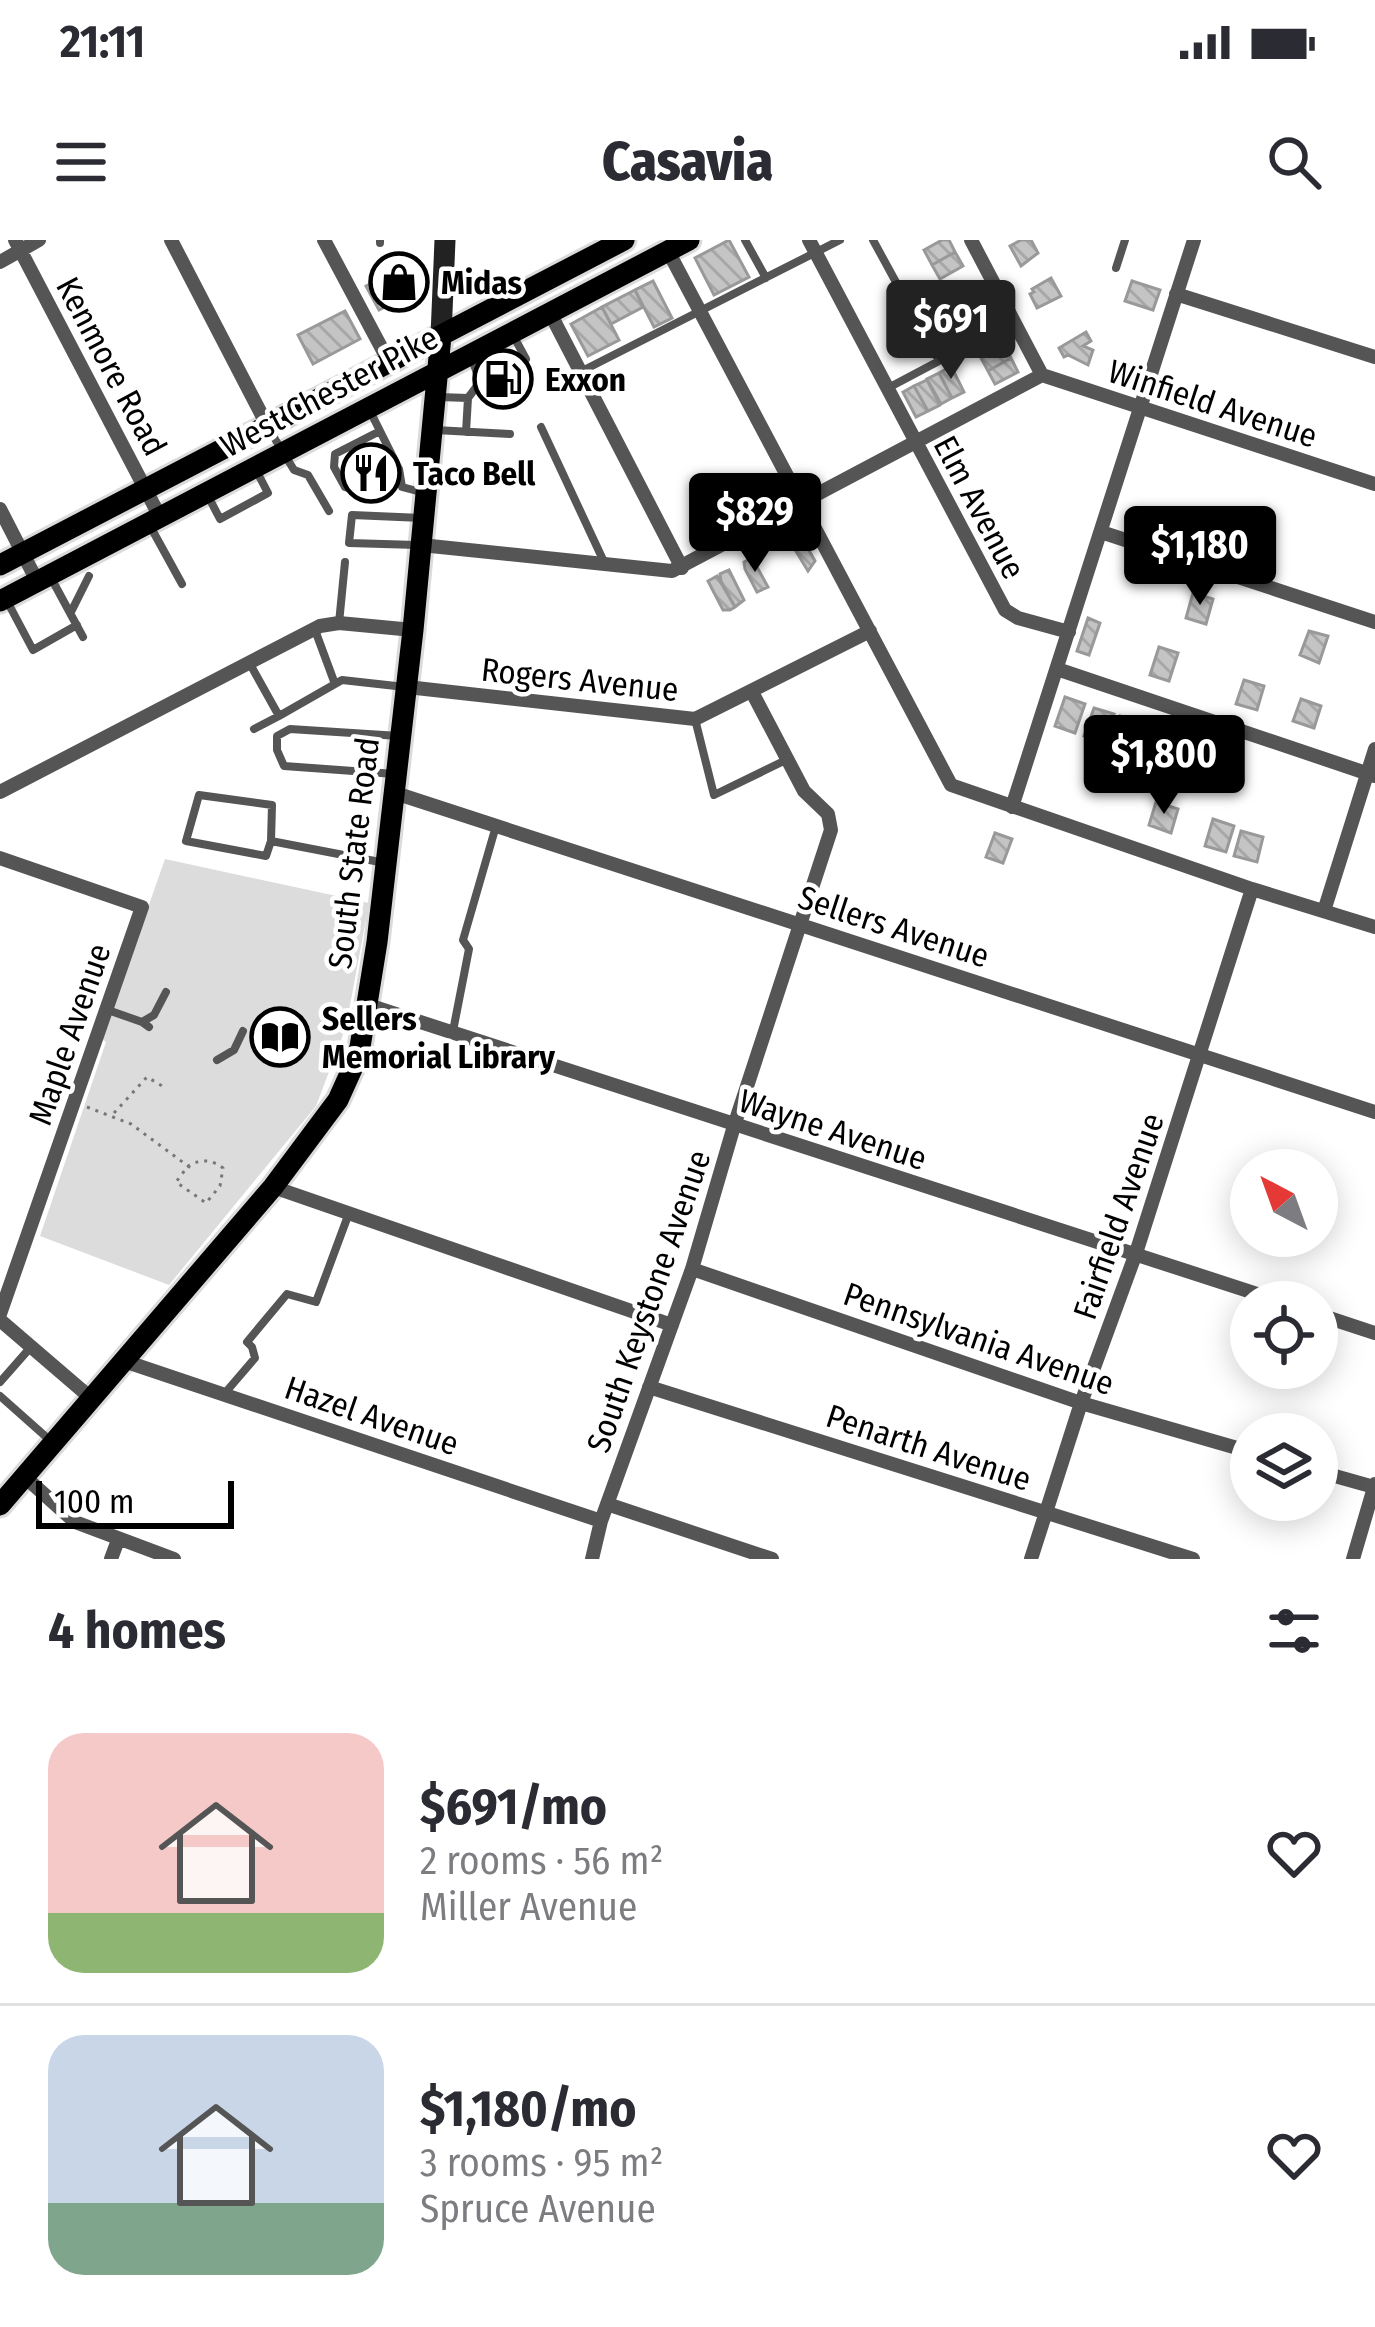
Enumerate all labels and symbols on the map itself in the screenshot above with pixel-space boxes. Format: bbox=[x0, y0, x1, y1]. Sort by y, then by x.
shop icon: Midas bbox=[368, 251, 430, 313]
place label: Midas bbox=[441, 263, 522, 303]
street label: Kenmore Road bbox=[47, 270, 175, 463]
pin: $691 bbox=[880, 280, 1022, 382]
street label: West Chester Pike bbox=[214, 318, 445, 466]
fuel station icon: Exxon bbox=[472, 348, 534, 410]
street label: Winfield Avenue bbox=[1103, 351, 1322, 457]
place label: Exxon bbox=[545, 360, 626, 400]
street label: Elm Avenue bbox=[925, 429, 1033, 586]
restaurant icon: Taco Bell bbox=[340, 442, 402, 504]
place label: Taco Bell bbox=[413, 454, 536, 494]
pin: $829 bbox=[684, 473, 826, 575]
pin: $1,180 bbox=[1102, 506, 1298, 608]
street label: Rogers Avenue bbox=[479, 650, 681, 710]
pin: $1,800 bbox=[1066, 715, 1262, 817]
street label: South State Road bbox=[320, 735, 388, 971]
street label: Sellers Avenue bbox=[793, 877, 994, 977]
street label: Maple Avenue bbox=[20, 938, 120, 1130]
place label: Sellers Memorial Library bbox=[322, 999, 555, 1077]
library icon: Sellers Memorial Library bbox=[249, 1006, 311, 1068]
street label: Wayne Avenue bbox=[734, 1081, 931, 1179]
street label: Fairfield Avenue bbox=[1065, 1108, 1173, 1325]
street label: South Keystone Avenue bbox=[578, 1145, 719, 1458]
north arrow bbox=[1230, 1149, 1338, 1257]
street label: Pennsylvania Avenue bbox=[838, 1274, 1119, 1404]
street label: Hazel Avenue bbox=[280, 1368, 464, 1464]
street label: Penarth Avenue bbox=[821, 1396, 1036, 1500]
scale bar bbox=[36, 1475, 234, 1528]

